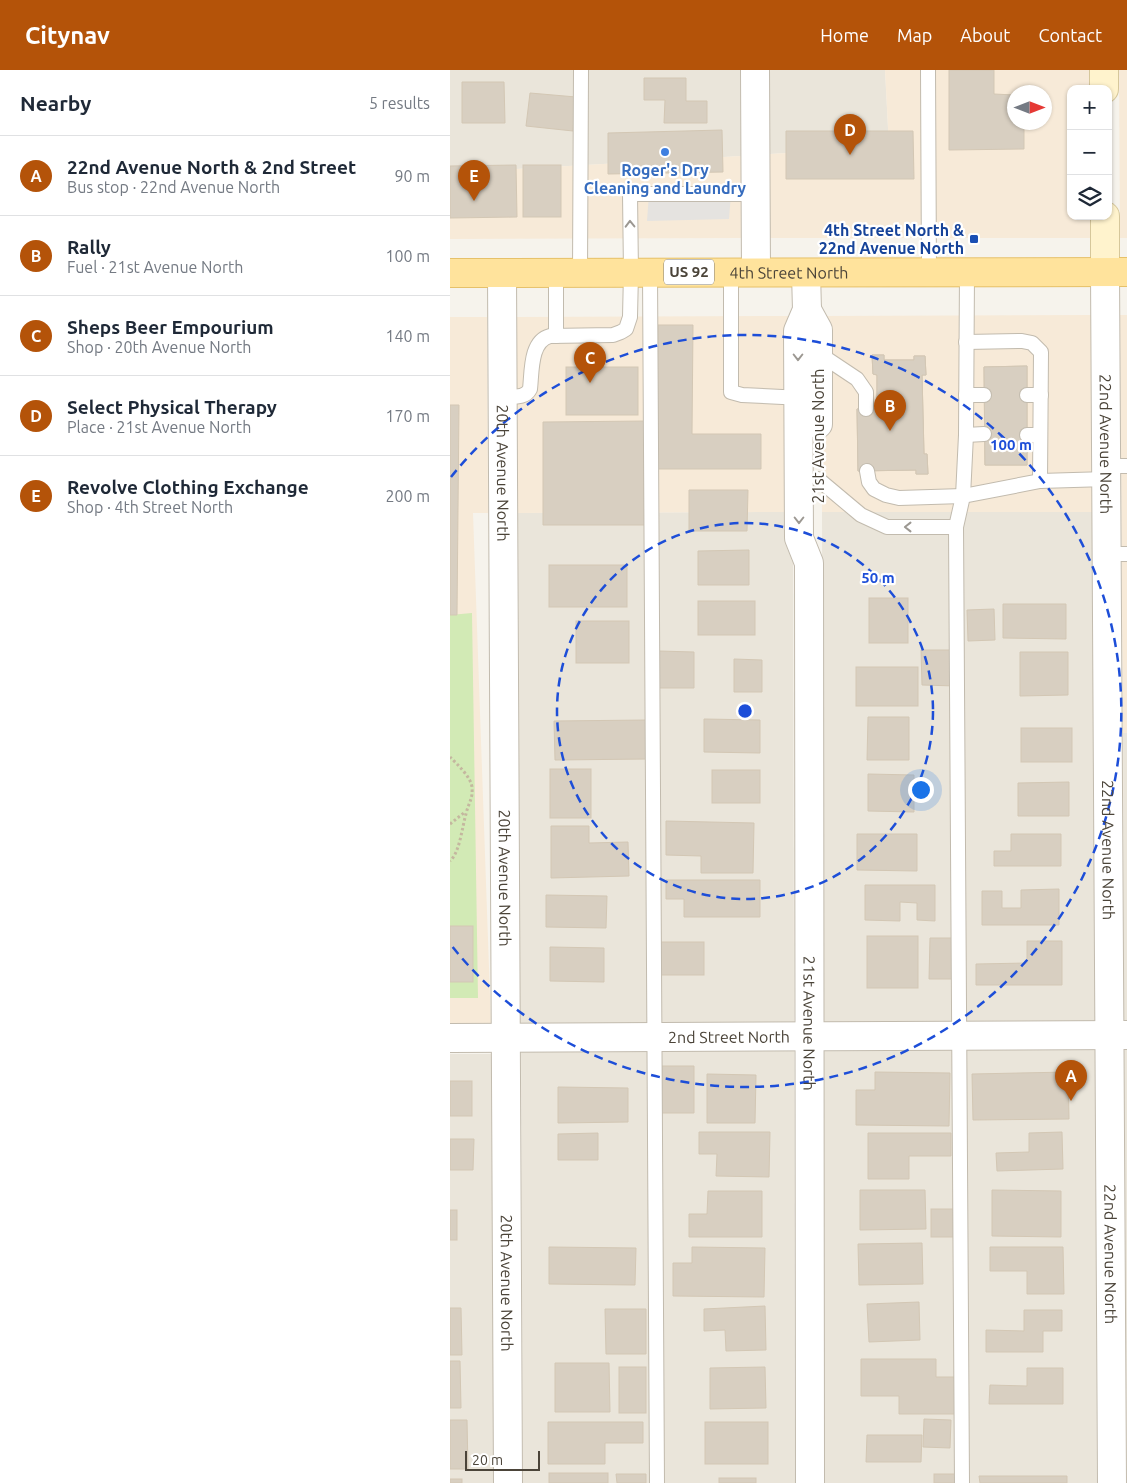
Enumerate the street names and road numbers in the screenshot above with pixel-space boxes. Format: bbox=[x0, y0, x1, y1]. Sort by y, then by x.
road number: US 92 bbox=[664, 260, 714, 284]
street label: 4th Street North bbox=[730, 263, 848, 282]
street label: 21st Avenue North bbox=[809, 369, 827, 503]
street label: 22nd Avenue North bbox=[1097, 374, 1115, 514]
street label: 20th Avenue North bbox=[494, 404, 512, 542]
street label: 22nd Avenue North bbox=[1099, 780, 1118, 920]
street label: 20th Avenue North bbox=[496, 809, 514, 947]
street label: 21st Avenue North bbox=[800, 956, 819, 1091]
street label: 2nd Street North bbox=[668, 1027, 790, 1046]
street label: 22nd Avenue North bbox=[1101, 1184, 1120, 1324]
street label: 20th Avenue North bbox=[498, 1214, 516, 1352]

